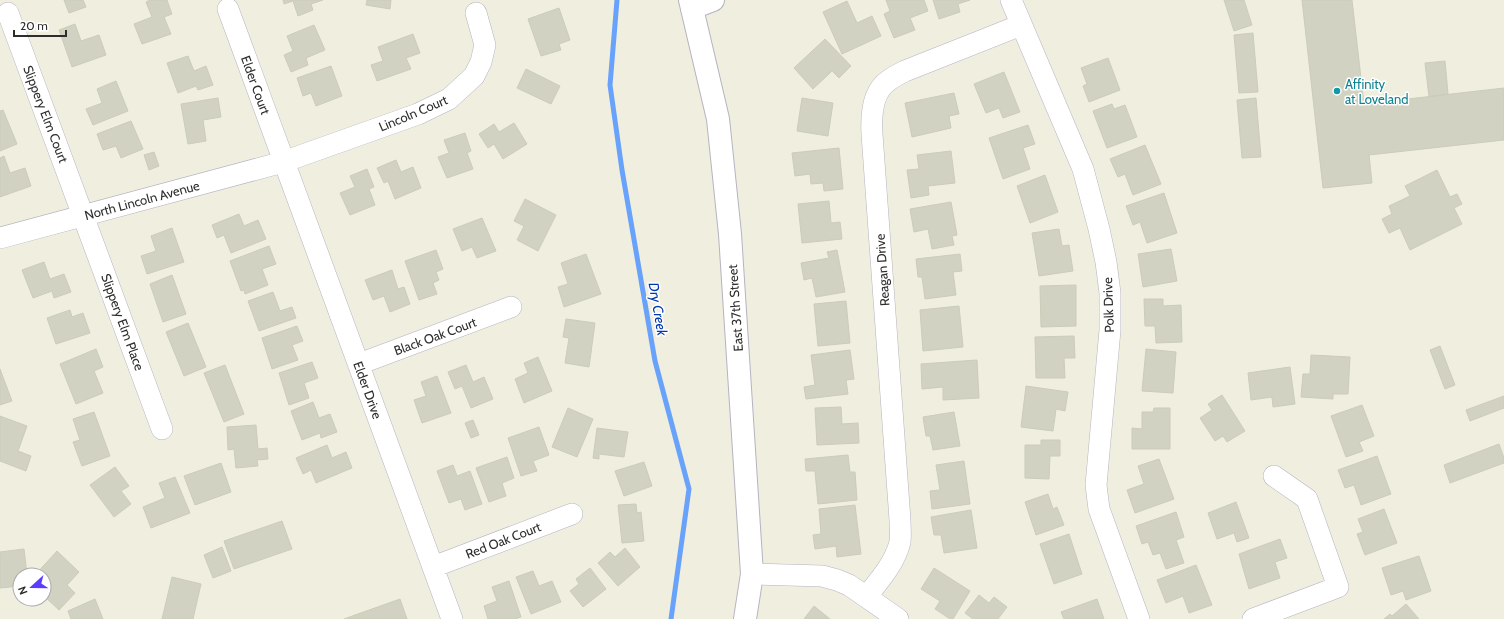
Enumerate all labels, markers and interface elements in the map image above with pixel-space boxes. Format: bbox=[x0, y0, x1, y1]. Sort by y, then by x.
scale bar bbox=[14, 12, 66, 38]
text: 20 m bbox=[20, 18, 48, 33]
street label: Elder Court bbox=[238, 53, 274, 117]
street label: Slippery Elm Court bbox=[20, 63, 72, 165]
place label: Affinity at Loveland bbox=[1345, 76, 1409, 107]
marker: Affinity at Loveland bbox=[1332, 86, 1342, 96]
street label: Lincoln Court bbox=[376, 91, 450, 135]
street label: North Lincoln Avenue bbox=[83, 177, 202, 223]
street label: Reagan Drive bbox=[871, 233, 893, 307]
street label: East 37th Street bbox=[724, 263, 746, 352]
street label: Slippery Elm Place bbox=[98, 271, 148, 373]
street label: Polk Drive bbox=[1099, 277, 1117, 333]
water label: Dry Creek bbox=[644, 281, 672, 338]
street label: Black Oak Court bbox=[391, 313, 479, 358]
street label: Elder Drive bbox=[350, 359, 386, 421]
street label: Red Oak Court bbox=[463, 518, 544, 562]
north arrow bbox=[12, 567, 52, 607]
text: N bbox=[15, 584, 31, 597]

